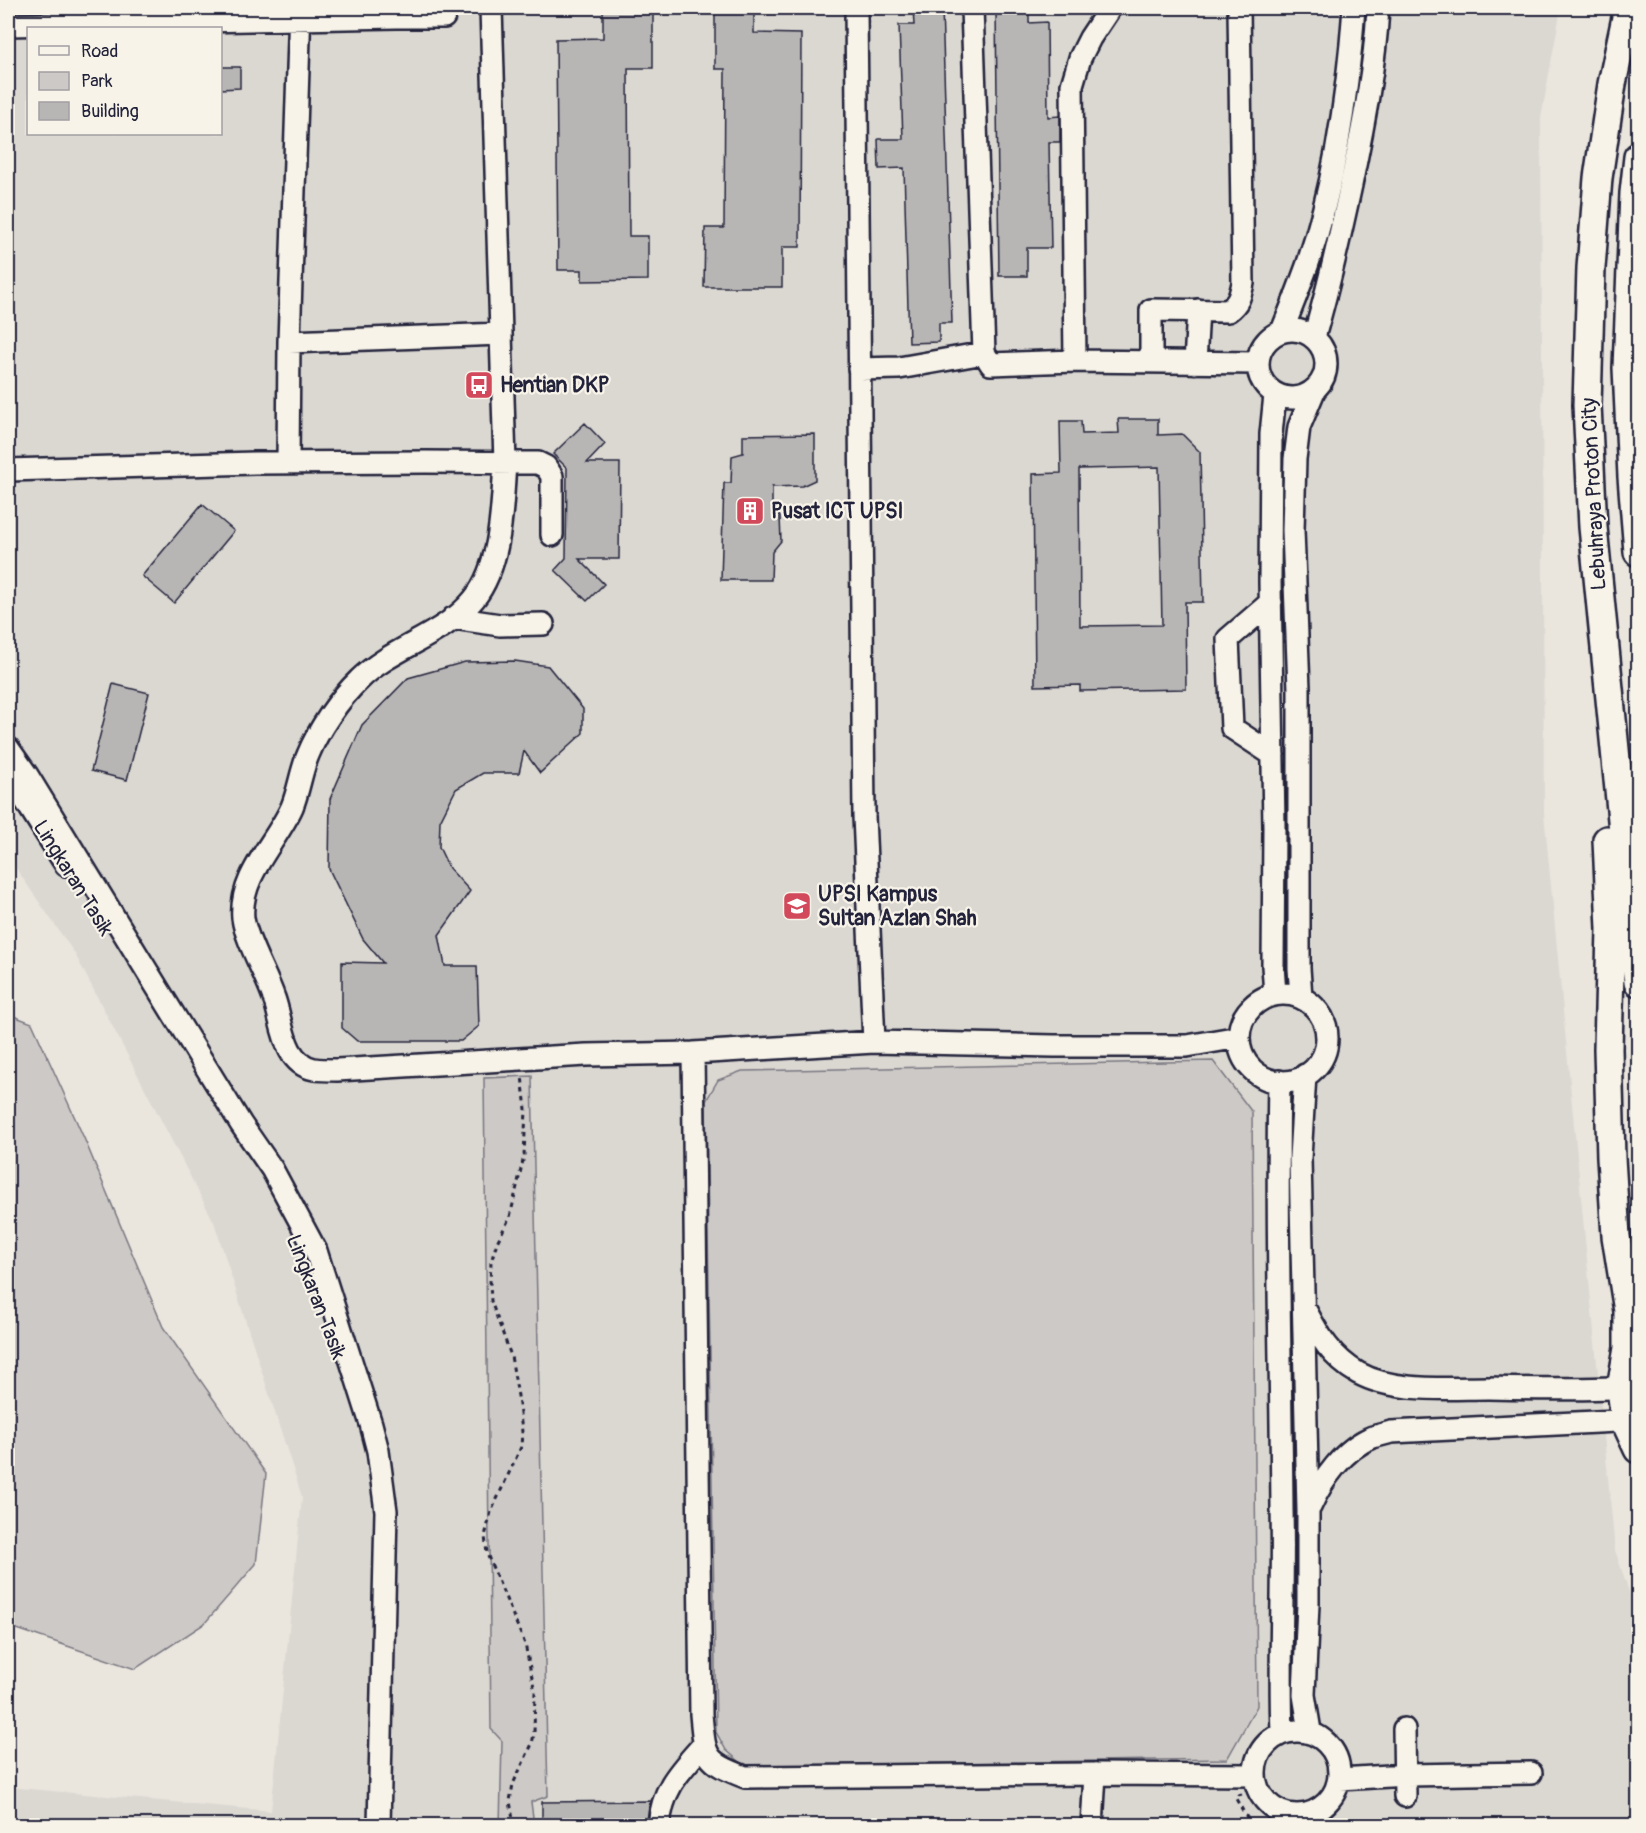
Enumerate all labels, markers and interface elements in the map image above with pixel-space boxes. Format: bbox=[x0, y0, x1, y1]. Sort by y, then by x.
legend bbox=[27, 27, 222, 135]
text: Road bbox=[81, 40, 118, 63]
text: Park bbox=[81, 70, 113, 93]
text: Building bbox=[81, 100, 139, 123]
bus stop icon: Hentian DKP bbox=[463, 369, 495, 401]
place label: Hentian DKP bbox=[500, 372, 610, 399]
street label: Lebuhraya Proton City bbox=[1575, 397, 1613, 591]
building icon: Pusat ICT UPSI bbox=[734, 495, 766, 527]
place label: Pusat ICT UPSI bbox=[771, 498, 903, 525]
street label: Lingkaran Tasik bbox=[27, 815, 119, 941]
place label: UPSI Kampus Sultan Azlan Shah bbox=[818, 881, 977, 932]
school or university icon: UPSI Kampus Sultan Azlan Shah bbox=[781, 890, 813, 922]
street label: Lingkaran Tasik bbox=[280, 1231, 352, 1363]

